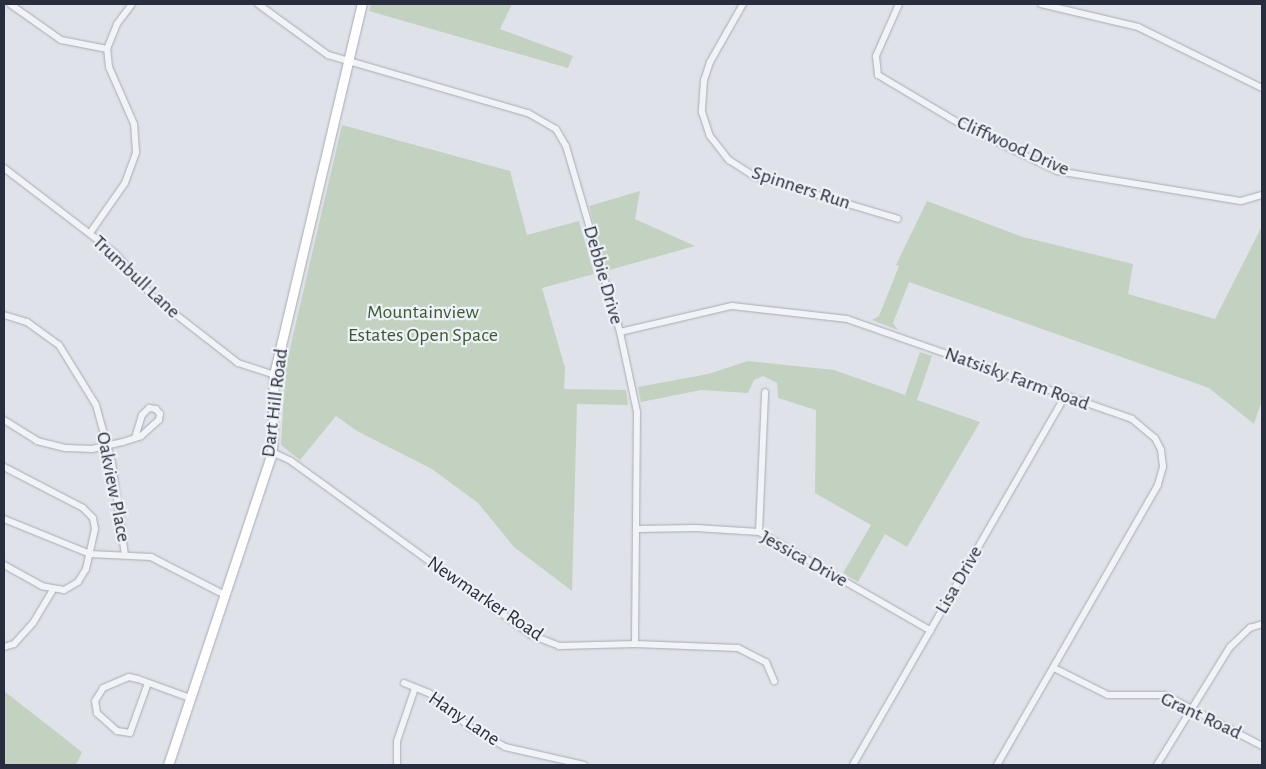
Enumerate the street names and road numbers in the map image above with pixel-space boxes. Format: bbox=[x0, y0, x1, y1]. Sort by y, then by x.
street label: Cliffwood Drive bbox=[953, 110, 1073, 182]
street label: Spinners Run bbox=[749, 161, 853, 215]
street label: Debbie Drive bbox=[577, 223, 629, 327]
street label: Trumbull Lane bbox=[87, 230, 185, 324]
street label: Natsisky Farm Road bbox=[941, 342, 1093, 416]
street label: Dart Hill Road bbox=[256, 347, 294, 459]
street label: Oakview Place bbox=[91, 430, 135, 544]
street label: Jessica Drive bbox=[756, 525, 852, 593]
street label: Lisa Drive bbox=[930, 542, 988, 618]
street label: Newmarker Road bbox=[422, 551, 548, 647]
street label: Hany Lane bbox=[424, 686, 504, 752]
street label: Grant Road bbox=[1157, 687, 1245, 745]

